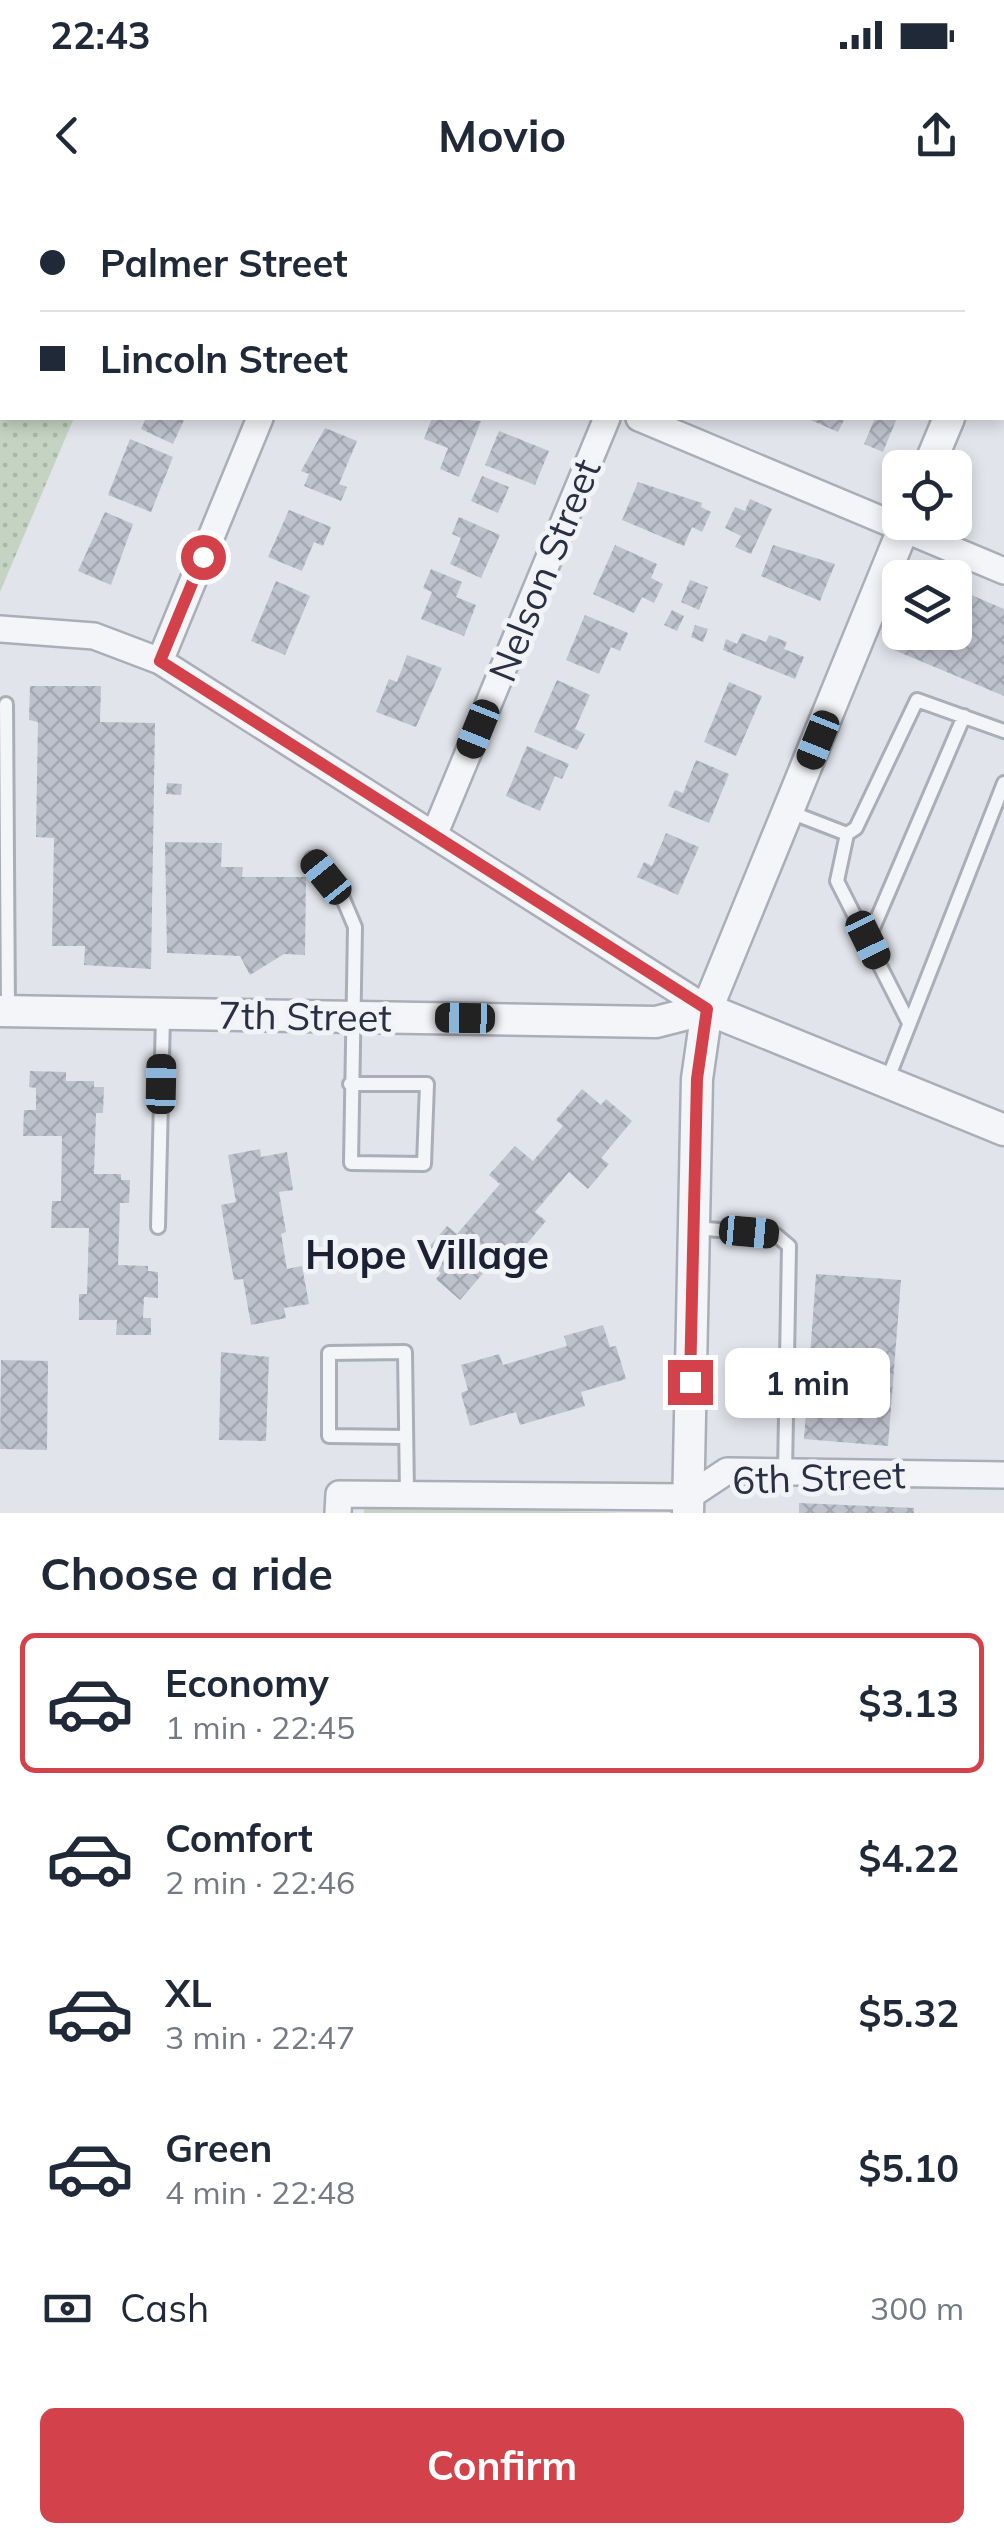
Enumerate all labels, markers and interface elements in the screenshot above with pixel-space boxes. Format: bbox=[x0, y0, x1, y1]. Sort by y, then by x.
text: 22:43 bbox=[50, 11, 151, 59]
text: Movio bbox=[438, 107, 566, 163]
icon: back bbox=[40, 108, 95, 163]
icon: share bbox=[909, 108, 964, 163]
text: Palmer Street bbox=[100, 239, 348, 287]
text: Lincoln Street bbox=[100, 335, 348, 383]
map controls bbox=[882, 450, 972, 650]
button: locate bbox=[882, 450, 972, 540]
street label: Nelson Street bbox=[478, 452, 610, 688]
route start bbox=[181, 535, 226, 580]
button: layers bbox=[882, 560, 972, 650]
car bbox=[453, 696, 503, 762]
car bbox=[793, 707, 843, 773]
car bbox=[295, 844, 357, 910]
car bbox=[841, 906, 895, 974]
street label: 7th Street bbox=[218, 990, 392, 1042]
car bbox=[435, 1002, 495, 1034]
car bbox=[145, 1054, 177, 1114]
car bbox=[718, 1214, 780, 1250]
district label: Hope Village bbox=[305, 1229, 549, 1279]
callout: 1 min bbox=[725, 1347, 890, 1417]
route end bbox=[668, 1360, 713, 1405]
text: 1 min bbox=[765, 1363, 850, 1403]
street label: 6th Street bbox=[732, 1450, 906, 1504]
text: Choose a ride bbox=[40, 1545, 333, 1601]
icon: car bbox=[45, 1658, 135, 1748]
text: Economy bbox=[165, 1659, 329, 1707]
text: $3.13 bbox=[858, 1679, 959, 1727]
text: 1 min · 22:45 bbox=[165, 1707, 355, 1747]
icon: car bbox=[45, 1813, 135, 1903]
text: Comfort bbox=[165, 1814, 313, 1862]
text: $4.22 bbox=[858, 1834, 959, 1882]
text: 2 min · 22:46 bbox=[165, 1862, 355, 1902]
icon: car bbox=[45, 1968, 135, 2058]
text: XL bbox=[165, 1969, 212, 2017]
text: $5.32 bbox=[858, 1989, 959, 2037]
text: 3 min · 22:47 bbox=[165, 2017, 355, 2057]
icon: car bbox=[45, 2123, 135, 2213]
text: Green bbox=[165, 2124, 272, 2172]
text: $5.10 bbox=[858, 2144, 959, 2192]
text: 4 min · 22:48 bbox=[165, 2172, 355, 2212]
icon: cash bbox=[40, 2281, 95, 2336]
text: Cash bbox=[120, 2284, 209, 2332]
text: 300 m bbox=[870, 2288, 964, 2328]
button: Confirm bbox=[40, 2408, 964, 2523]

